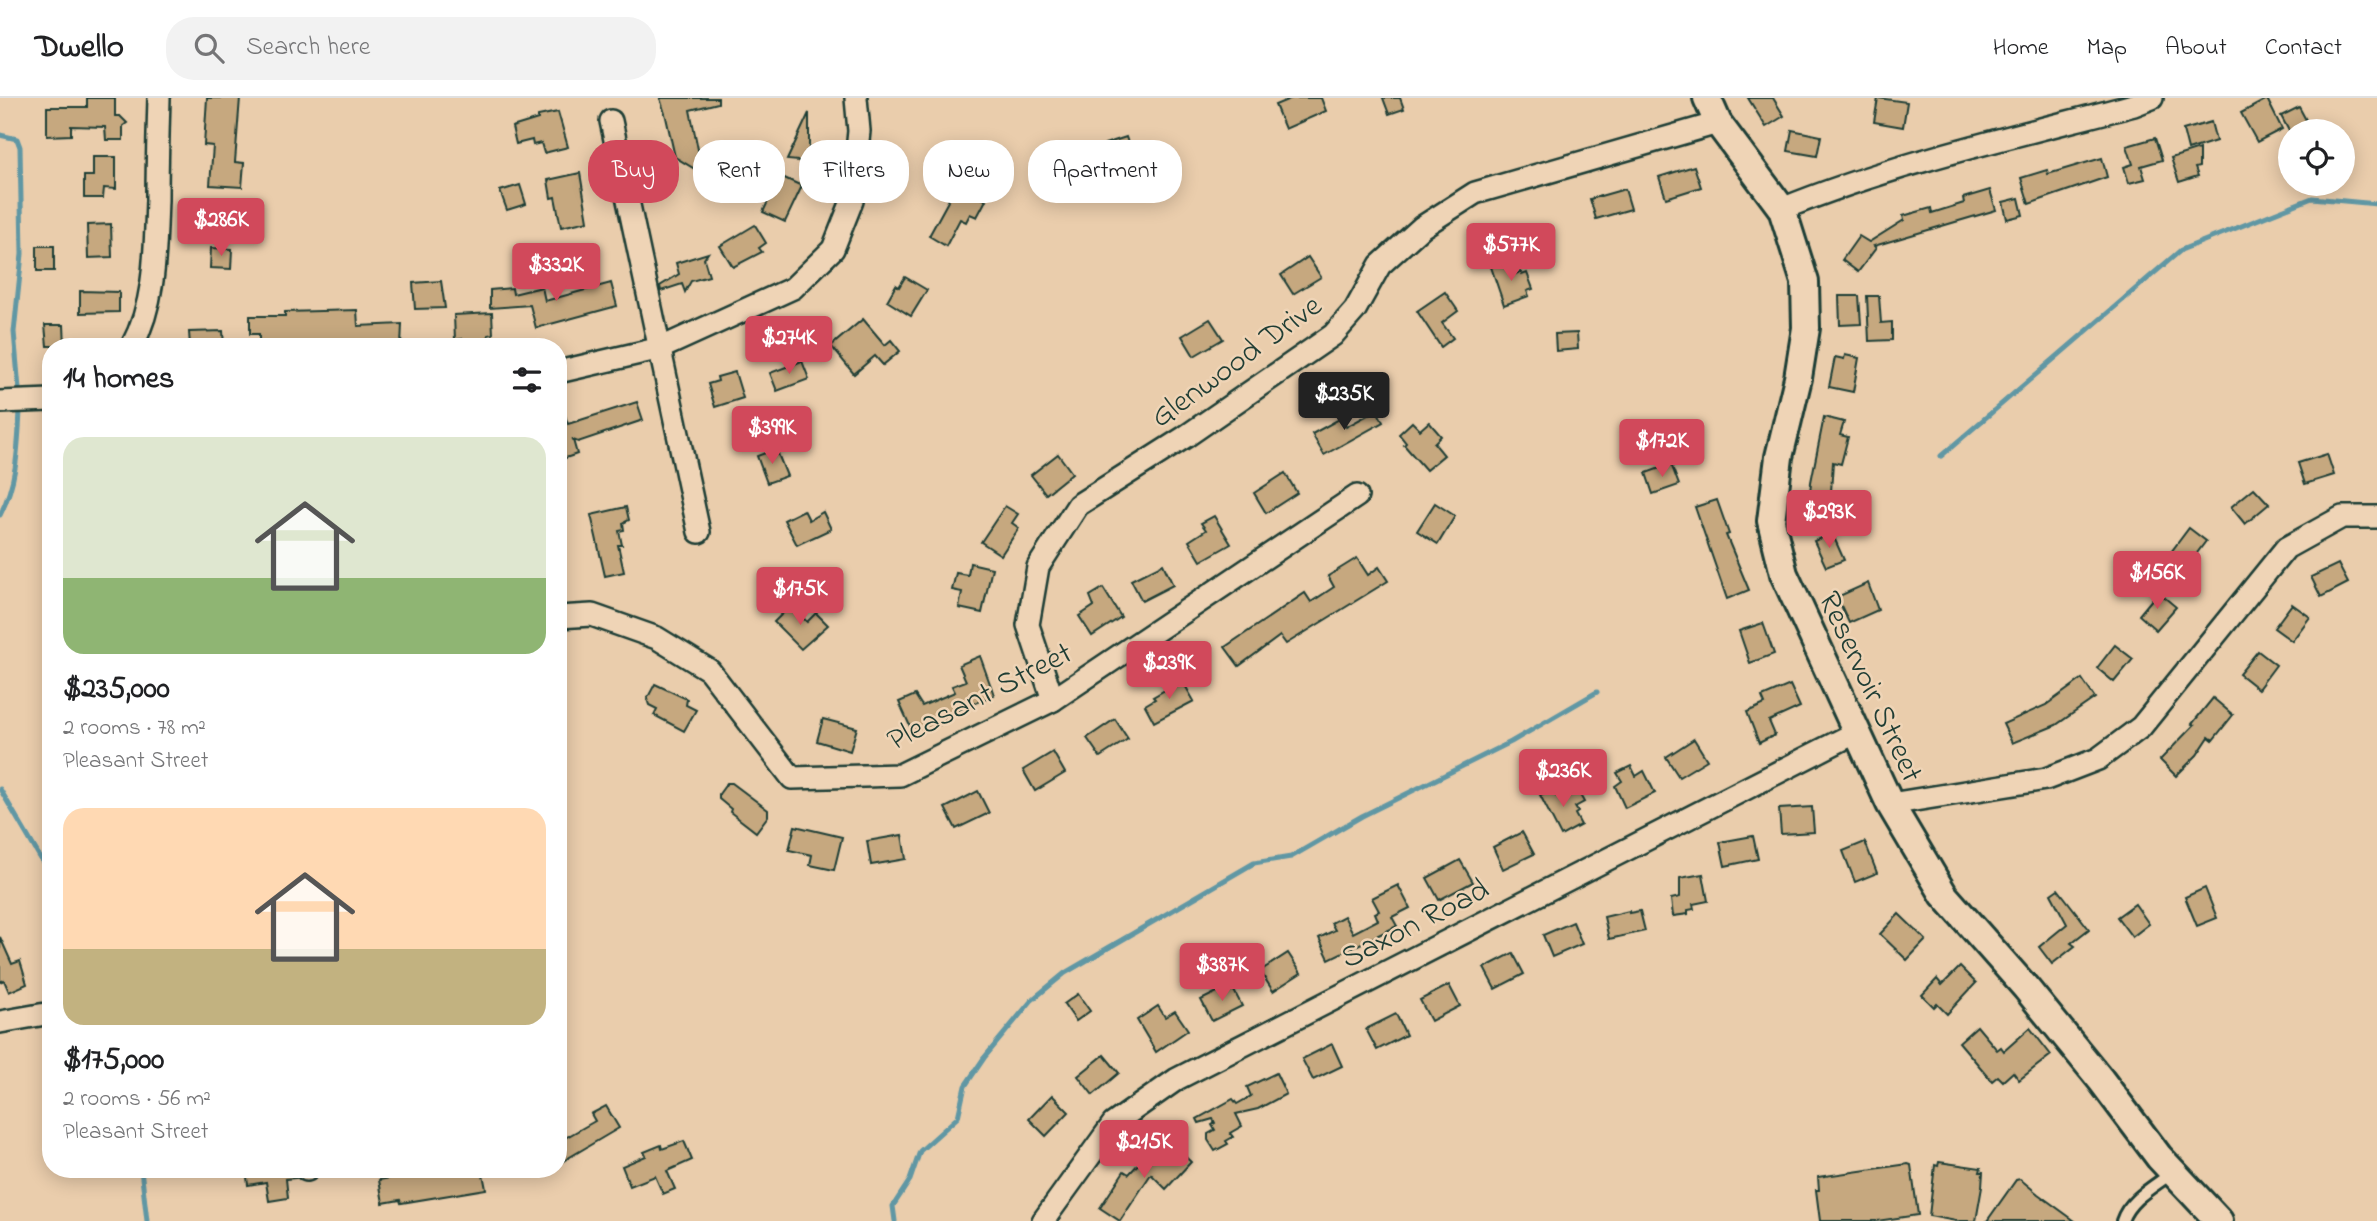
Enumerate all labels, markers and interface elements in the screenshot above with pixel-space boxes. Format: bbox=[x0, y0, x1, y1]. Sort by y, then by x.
search box bbox=[166, 17, 656, 80]
text: Dwello bbox=[35, 24, 124, 72]
icon: search bbox=[190, 29, 228, 67]
text: Search here bbox=[246, 29, 370, 67]
text: Home bbox=[1993, 31, 2049, 66]
text: Map bbox=[2087, 31, 2127, 66]
text: About bbox=[2165, 31, 2227, 66]
text: Contact bbox=[2265, 31, 2342, 66]
map controls bbox=[2278, 119, 2355, 196]
button: locate bbox=[2278, 119, 2355, 196]
chip: Buy bbox=[588, 140, 679, 203]
chip: Rent bbox=[693, 140, 785, 203]
chip: Filters bbox=[799, 140, 909, 203]
chip: New bbox=[923, 140, 1014, 203]
chip: Apartment bbox=[1028, 140, 1182, 203]
pin: $286K bbox=[172, 198, 270, 258]
text: $286K bbox=[193, 204, 249, 237]
pin: $577K bbox=[1462, 223, 1560, 283]
text: $577K bbox=[1482, 229, 1540, 262]
pin: $332K bbox=[507, 244, 605, 303]
text: $332K bbox=[528, 249, 584, 282]
street label: Glenwood Drive bbox=[1141, 284, 1333, 441]
pin: $274K bbox=[740, 316, 838, 376]
text: $274K bbox=[761, 322, 817, 355]
text: 14 homes bbox=[63, 358, 174, 402]
icon: filters bbox=[508, 361, 546, 399]
pin: $235K bbox=[1295, 372, 1393, 432]
text: $235K bbox=[1314, 378, 1374, 411]
pin: $399K bbox=[723, 406, 821, 466]
text: $399K bbox=[748, 412, 796, 445]
pin: $172K bbox=[1613, 420, 1711, 479]
text: $172K bbox=[1635, 425, 1689, 458]
icon: home bbox=[242, 483, 368, 609]
pin: $293K bbox=[1780, 490, 1878, 550]
text: $293K bbox=[1803, 496, 1855, 529]
pin: $156K bbox=[2108, 552, 2206, 611]
text: $156K bbox=[2129, 557, 2185, 590]
pin: $175K bbox=[751, 568, 849, 627]
text: $175K bbox=[772, 573, 828, 606]
street label: Reservoir Street bbox=[1804, 584, 1934, 791]
street label: Pleasant Street bbox=[880, 631, 1082, 765]
pin: $239K bbox=[1120, 642, 1218, 701]
text: $239K bbox=[1143, 647, 1195, 680]
text: $235,000 bbox=[63, 668, 170, 712]
text: 2 rooms · 78 m² bbox=[63, 712, 206, 745]
text: Pleasant Street bbox=[63, 745, 208, 778]
pin: $236K bbox=[1514, 750, 1612, 809]
text: $236K bbox=[1535, 755, 1591, 788]
icon: home bbox=[242, 854, 368, 980]
street label: Saxon Road bbox=[1333, 868, 1498, 983]
pin: $387K bbox=[1173, 944, 1271, 1003]
text: $387K bbox=[1196, 949, 1248, 982]
text: $175,000 bbox=[63, 1039, 164, 1083]
text: 2 rooms · 56 m² bbox=[63, 1083, 211, 1116]
text: Pleasant Street bbox=[63, 1116, 208, 1149]
pin: $215K bbox=[1095, 1121, 1193, 1180]
text: $215K bbox=[1116, 1126, 1172, 1159]

